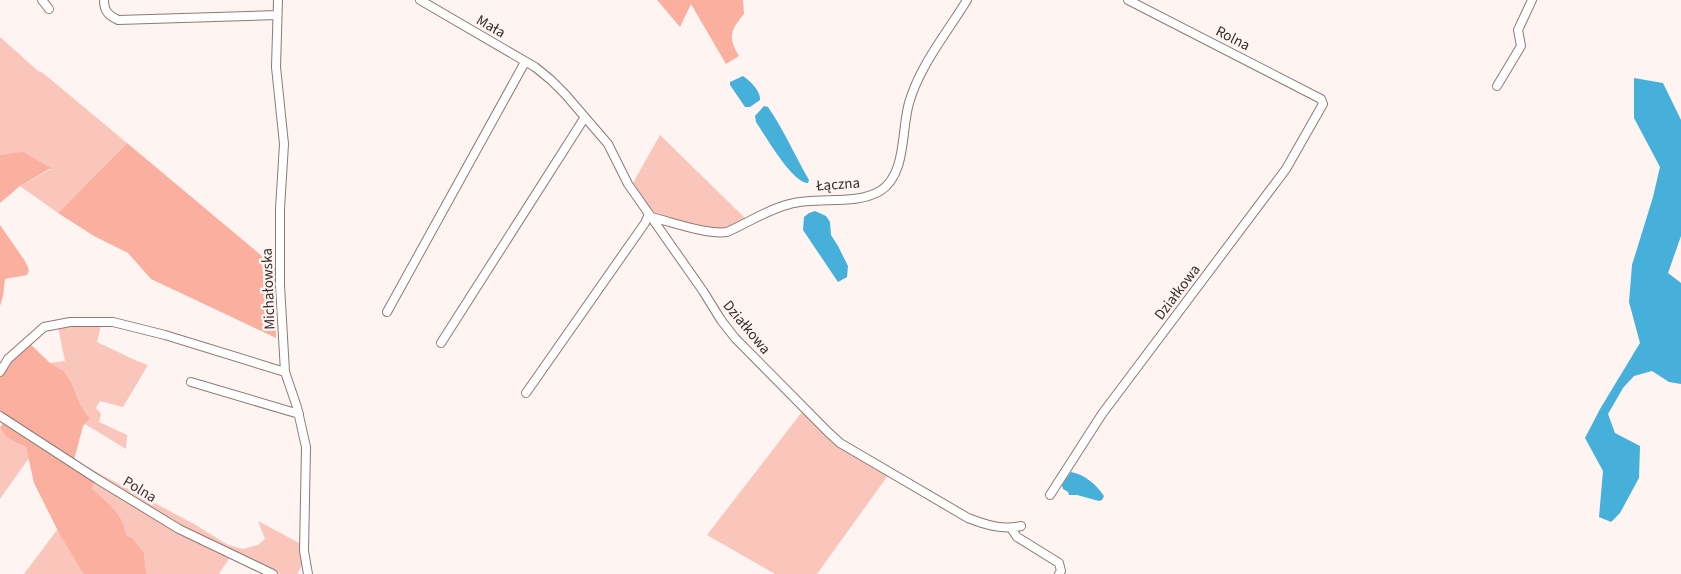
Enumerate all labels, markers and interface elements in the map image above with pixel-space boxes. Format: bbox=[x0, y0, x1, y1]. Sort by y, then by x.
street label: Mała bbox=[472, 10, 509, 43]
street label: Rolna bbox=[1212, 21, 1254, 56]
street label: Łączna bbox=[814, 172, 861, 197]
street label: Michałowska bbox=[257, 248, 280, 330]
street label: Działkowa bbox=[1150, 260, 1205, 324]
street label: Działkowa bbox=[718, 296, 775, 359]
street label: Polna bbox=[119, 471, 161, 508]

